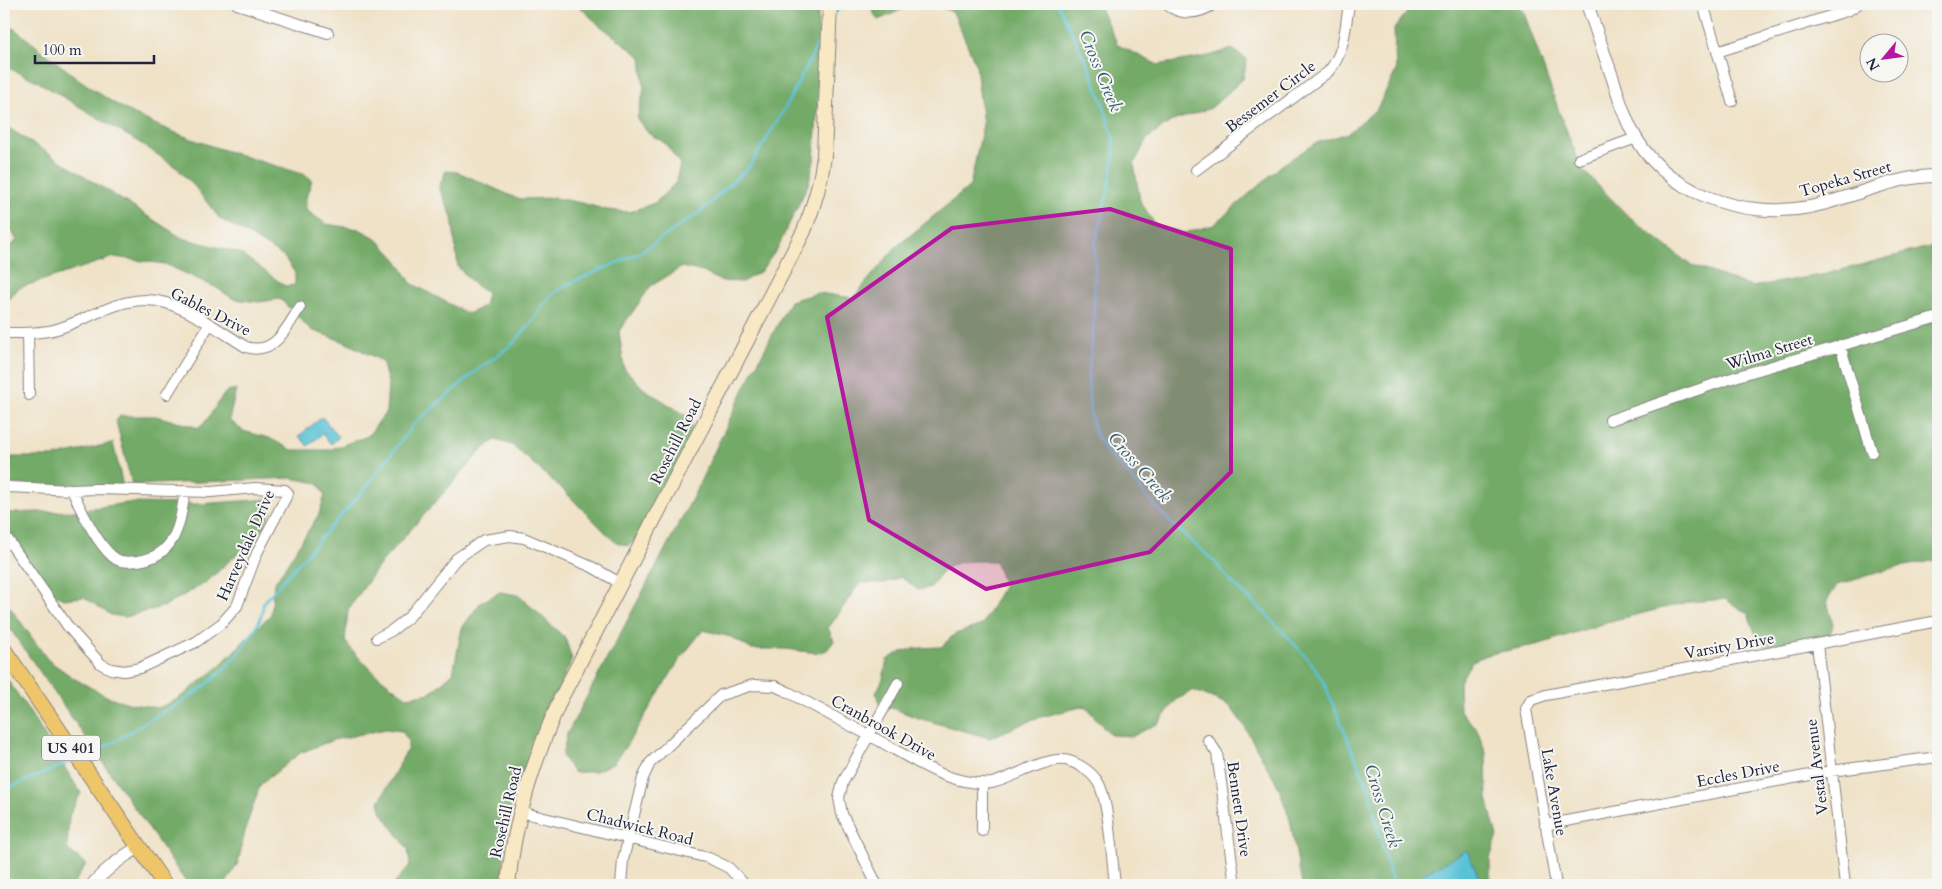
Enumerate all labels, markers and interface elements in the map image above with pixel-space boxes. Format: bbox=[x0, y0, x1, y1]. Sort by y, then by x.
water label: Cross Creek bbox=[1073, 27, 1128, 116]
scale bar bbox=[35, 32, 154, 64]
north arrow bbox=[1860, 32, 1910, 82]
text: 100 m bbox=[42, 40, 82, 60]
text: N bbox=[1862, 54, 1884, 74]
street label: Bessemer Circle bbox=[1221, 55, 1320, 138]
street label: Topeka Street bbox=[1797, 155, 1894, 203]
street label: Gables Drive bbox=[166, 282, 255, 342]
street label: Wilma Street bbox=[1722, 328, 1815, 376]
street label: Rosehill Road bbox=[645, 394, 707, 488]
water label: Cross Creek bbox=[1102, 427, 1177, 508]
street label: Harveydale Drive bbox=[212, 486, 280, 605]
street label: Varsity Drive bbox=[1683, 627, 1776, 665]
street label: Cranbrook Drive bbox=[827, 690, 940, 766]
street label: Vestal Avenue bbox=[1800, 718, 1834, 816]
road number: US 401 bbox=[42, 736, 100, 760]
street label: Lake Avenue bbox=[1535, 747, 1573, 838]
street label: Eccles Drive bbox=[1695, 755, 1782, 793]
street label: Bennett Drive bbox=[1221, 760, 1257, 859]
water label: Cross Creek bbox=[1358, 761, 1407, 851]
street label: Rosehill Road bbox=[485, 764, 527, 860]
street label: Chadwick Road bbox=[584, 803, 696, 851]

